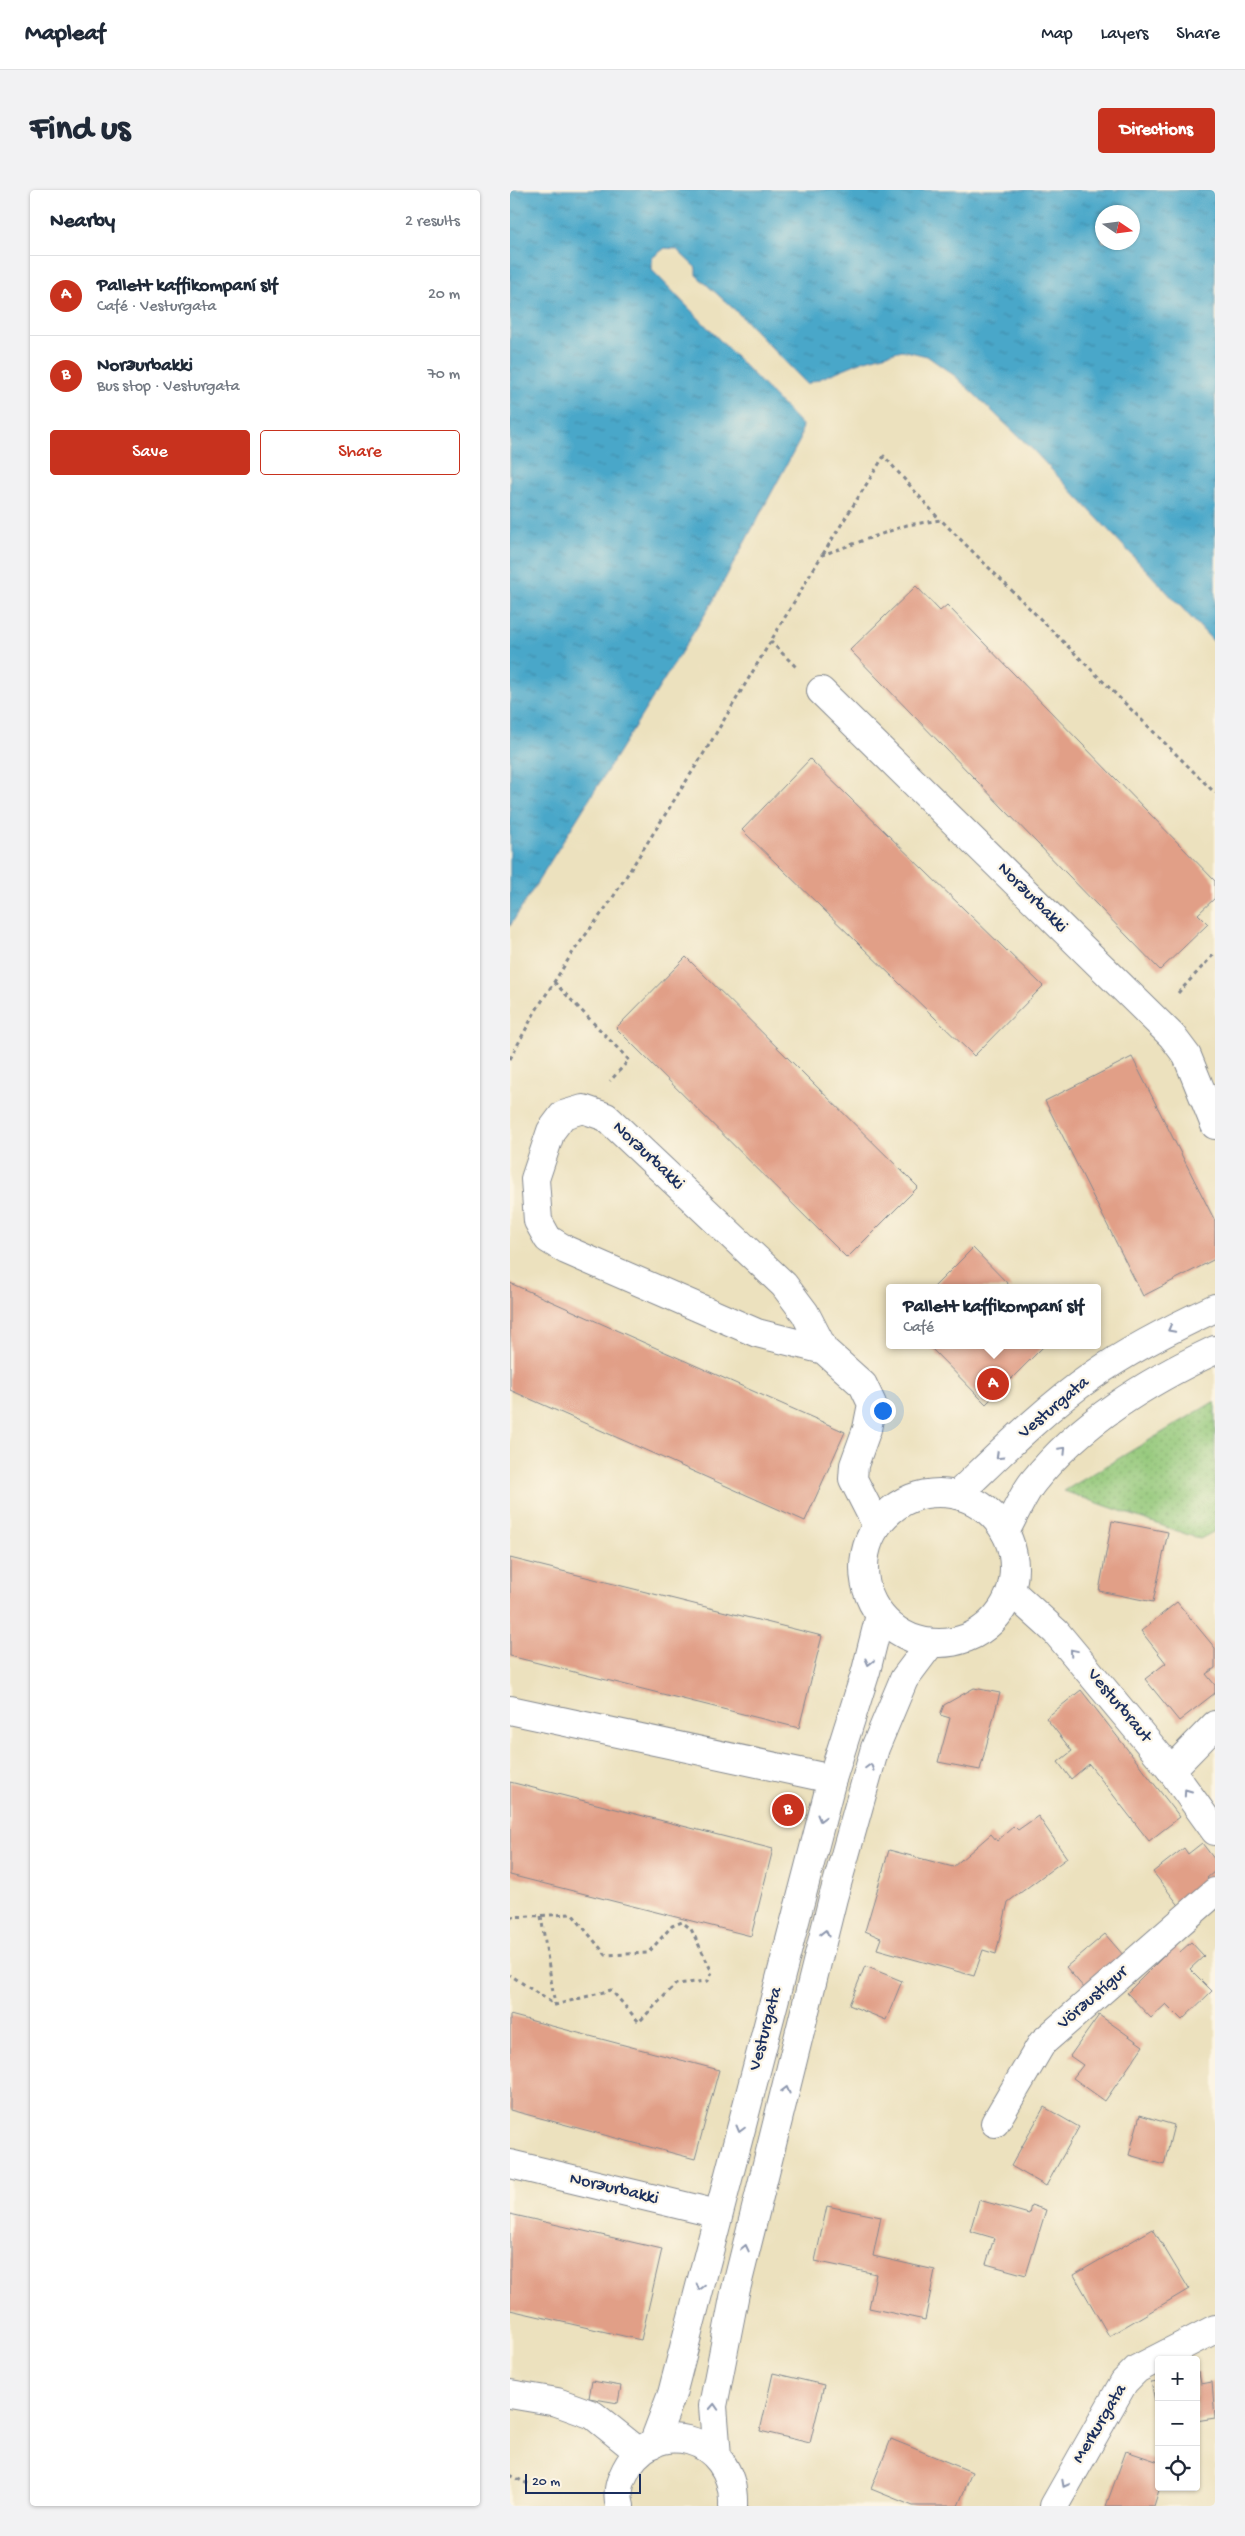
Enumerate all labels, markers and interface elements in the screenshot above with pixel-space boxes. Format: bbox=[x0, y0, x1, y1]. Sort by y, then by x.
text: Mapleaf bbox=[25, 20, 105, 49]
text: Map bbox=[1041, 24, 1073, 45]
text: Layers bbox=[1101, 24, 1148, 45]
text: Share bbox=[1176, 24, 1220, 45]
button: Directions bbox=[1098, 108, 1215, 153]
text: Find us bbox=[30, 110, 130, 151]
north arrow bbox=[1095, 205, 1140, 250]
text: Nearby bbox=[50, 210, 115, 235]
text: 2 results bbox=[405, 213, 460, 232]
text: Pallett kaffikompaní slf bbox=[97, 275, 277, 298]
text: A bbox=[61, 286, 71, 305]
text: 20 m bbox=[428, 286, 460, 305]
text: Café · Vesturgata bbox=[97, 298, 216, 317]
text: Norðurbakki bbox=[97, 355, 193, 378]
text: B bbox=[62, 366, 70, 385]
text: 70 m bbox=[427, 366, 460, 385]
text: Bus stop · Vesturgata bbox=[97, 378, 240, 397]
button: Save bbox=[50, 430, 250, 475]
button: Share bbox=[260, 430, 460, 475]
street label: Norðurbakki bbox=[992, 858, 1072, 938]
street label: Norðurbakki bbox=[608, 1117, 688, 1195]
popup bbox=[886, 1284, 1101, 1349]
text: Pallett kaffikompaní slf bbox=[903, 1296, 1084, 1319]
text: Café bbox=[903, 1319, 934, 1338]
one-way arrow bbox=[1167, 1323, 1176, 1333]
pin: A bbox=[977, 1365, 1009, 1403]
street label: Vesturgata bbox=[1014, 1372, 1094, 1444]
your location bbox=[870, 1398, 896, 1424]
one-way arrow bbox=[1057, 1447, 1066, 1456]
one-way arrow bbox=[995, 1450, 1004, 1459]
one-way arrow bbox=[1071, 1649, 1079, 1658]
one-way arrow bbox=[864, 1658, 874, 1666]
street label: Vesturbraut bbox=[1081, 1664, 1157, 1748]
one-way arrow bbox=[864, 1763, 874, 1771]
one-way arrow bbox=[1184, 1788, 1193, 1797]
pin: B bbox=[772, 1791, 804, 1829]
one-way arrow bbox=[817, 1813, 827, 1821]
one-way arrow bbox=[819, 1928, 830, 1937]
street label: Vörðustígur bbox=[1053, 1961, 1134, 2035]
street label: Vesturgata bbox=[745, 1984, 787, 2074]
one-way arrow bbox=[780, 2087, 790, 2095]
one-way arrow bbox=[736, 2125, 746, 2133]
street label: Norðurbakki bbox=[567, 2169, 661, 2209]
one-way arrow bbox=[739, 2243, 750, 2252]
one-way arrow bbox=[695, 2282, 706, 2291]
map controls bbox=[1155, 2356, 1200, 2491]
button: + bbox=[1155, 2356, 1200, 2401]
street label: Merkurgata bbox=[1068, 2380, 1132, 2467]
button: − bbox=[1155, 2401, 1200, 2446]
one-way arrow bbox=[709, 2403, 720, 2411]
button: locate bbox=[1155, 2446, 1200, 2491]
scale bar bbox=[525, 2471, 641, 2494]
text: 20 m bbox=[532, 2474, 560, 2491]
one-way arrow bbox=[1061, 2479, 1071, 2488]

